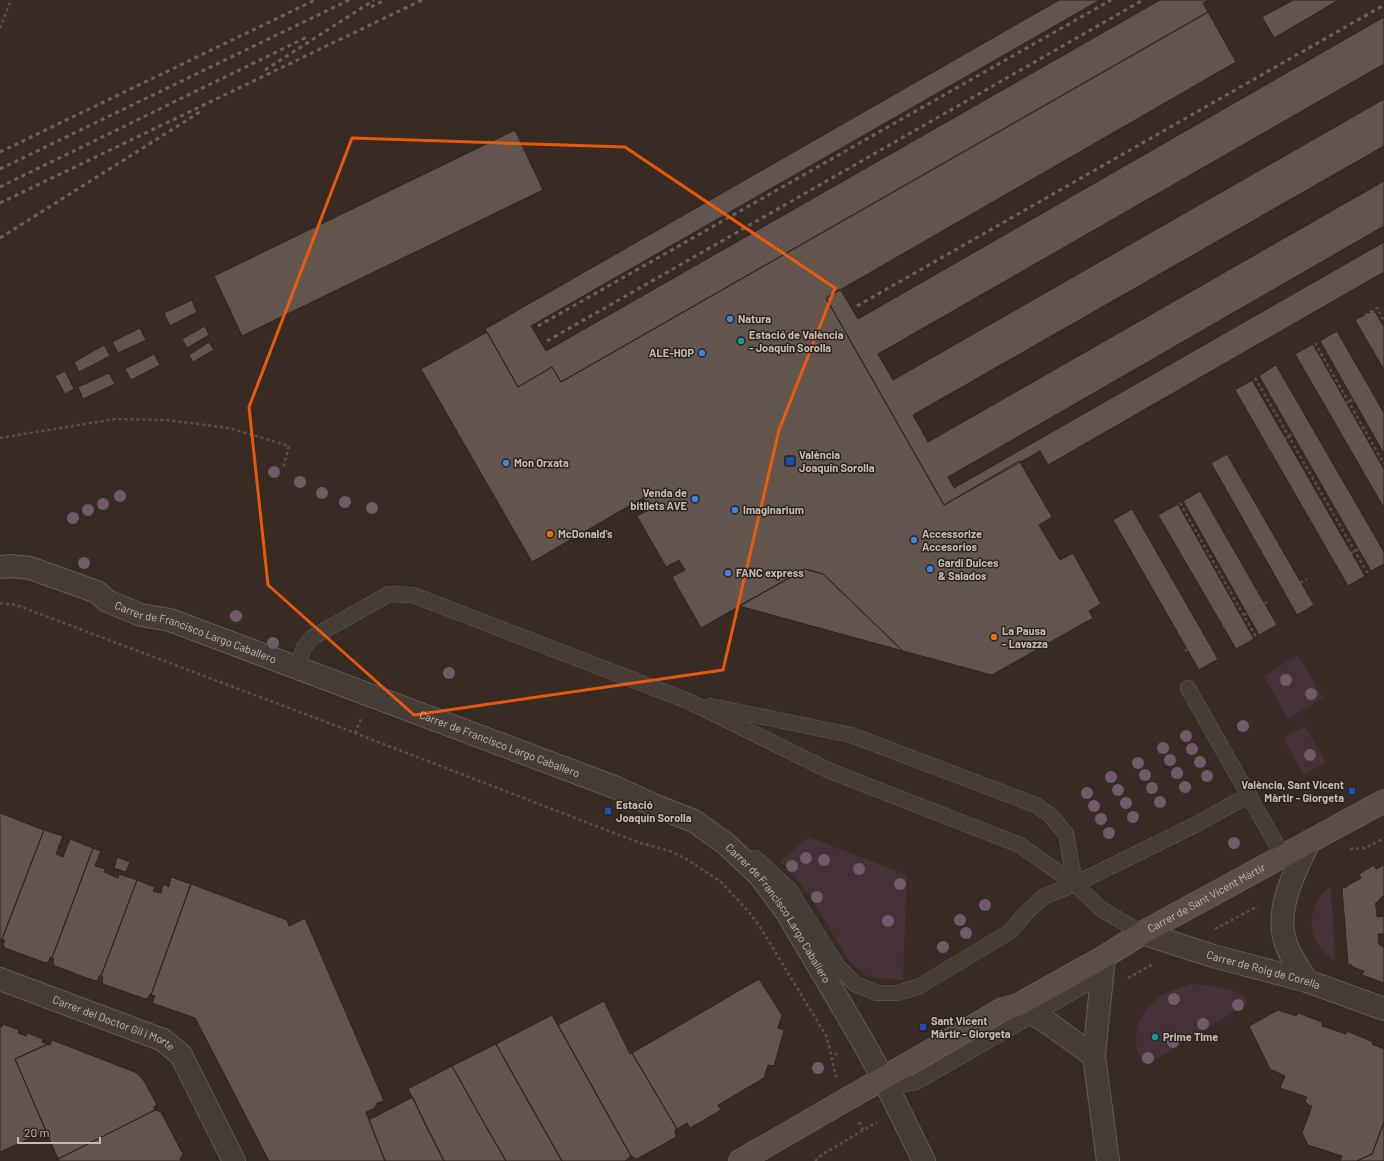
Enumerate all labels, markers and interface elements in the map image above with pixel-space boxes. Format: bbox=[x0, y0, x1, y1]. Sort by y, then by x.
place label: Natura bbox=[738, 312, 771, 325]
marker: Natura bbox=[725, 314, 735, 324]
place label: Estació de València - Joaquín Sorolla bbox=[749, 328, 844, 354]
marker: Estació de València - Joaquín Sorolla bbox=[736, 336, 746, 346]
place label: ALE-HOP bbox=[649, 346, 694, 359]
marker: ALE-HOP bbox=[697, 348, 707, 358]
place label: València Joaquín Sorolla bbox=[799, 448, 875, 474]
marker: València Joaquín Sorolla bbox=[784, 455, 796, 467]
place label: Mon Orxata bbox=[514, 456, 569, 469]
marker: Mon Orxata bbox=[501, 458, 511, 468]
place label: Venda de bitllets AVE bbox=[630, 486, 688, 512]
marker: Venda de bitllets AVE bbox=[690, 494, 700, 504]
place label: Imaginarium bbox=[743, 503, 804, 516]
marker: Imaginarium bbox=[730, 505, 740, 515]
place label: McDonald's bbox=[558, 527, 613, 540]
place label: Accessorize Accesorios bbox=[922, 527, 982, 553]
marker: McDonald's bbox=[545, 529, 555, 539]
marker: Accessorize Accesorios bbox=[909, 535, 919, 545]
place label: Gardi Dulces & Salados bbox=[938, 556, 999, 582]
marker: Gardi Dulces & Salados bbox=[925, 564, 935, 574]
place label: FANC express bbox=[736, 566, 804, 579]
marker: FANC express bbox=[723, 568, 733, 578]
street label: Carrer de Francisco Largo Caballero bbox=[113, 598, 278, 665]
place label: La Pausa - Lavazza bbox=[1002, 624, 1048, 650]
marker: La Pausa - Lavazza bbox=[989, 632, 999, 642]
street label: Carrer de Francisco Largo Caballero bbox=[418, 707, 582, 779]
place label: València, Sant Vicent Màrtir - Giorgeta bbox=[1241, 778, 1344, 804]
marker: València, Sant Vicent Màrtir - Giorgeta bbox=[1347, 786, 1357, 796]
place label: Estació Joaquín Sorolla bbox=[616, 798, 692, 824]
marker: Estació Joaquín Sorolla bbox=[603, 806, 613, 816]
street label: Carrer de Francisco Largo Caballero bbox=[723, 840, 834, 985]
street label: Carrer de Sant Vicent Màrtir bbox=[1145, 860, 1267, 935]
street label: Carrer de Roig de Corella bbox=[1205, 947, 1322, 991]
street label: Carrer del Doctor Gil i Morte bbox=[51, 992, 178, 1053]
place label: Sant Vicent Màrtir - Giorgeta bbox=[931, 1014, 1011, 1040]
marker: Sant Vicent Màrtir - Giorgeta bbox=[918, 1022, 928, 1032]
place label: Prime Time bbox=[1163, 1030, 1218, 1043]
marker: Prime Time bbox=[1150, 1032, 1160, 1042]
scale bar bbox=[18, 1119, 100, 1145]
text: 20 m bbox=[24, 1125, 50, 1139]

